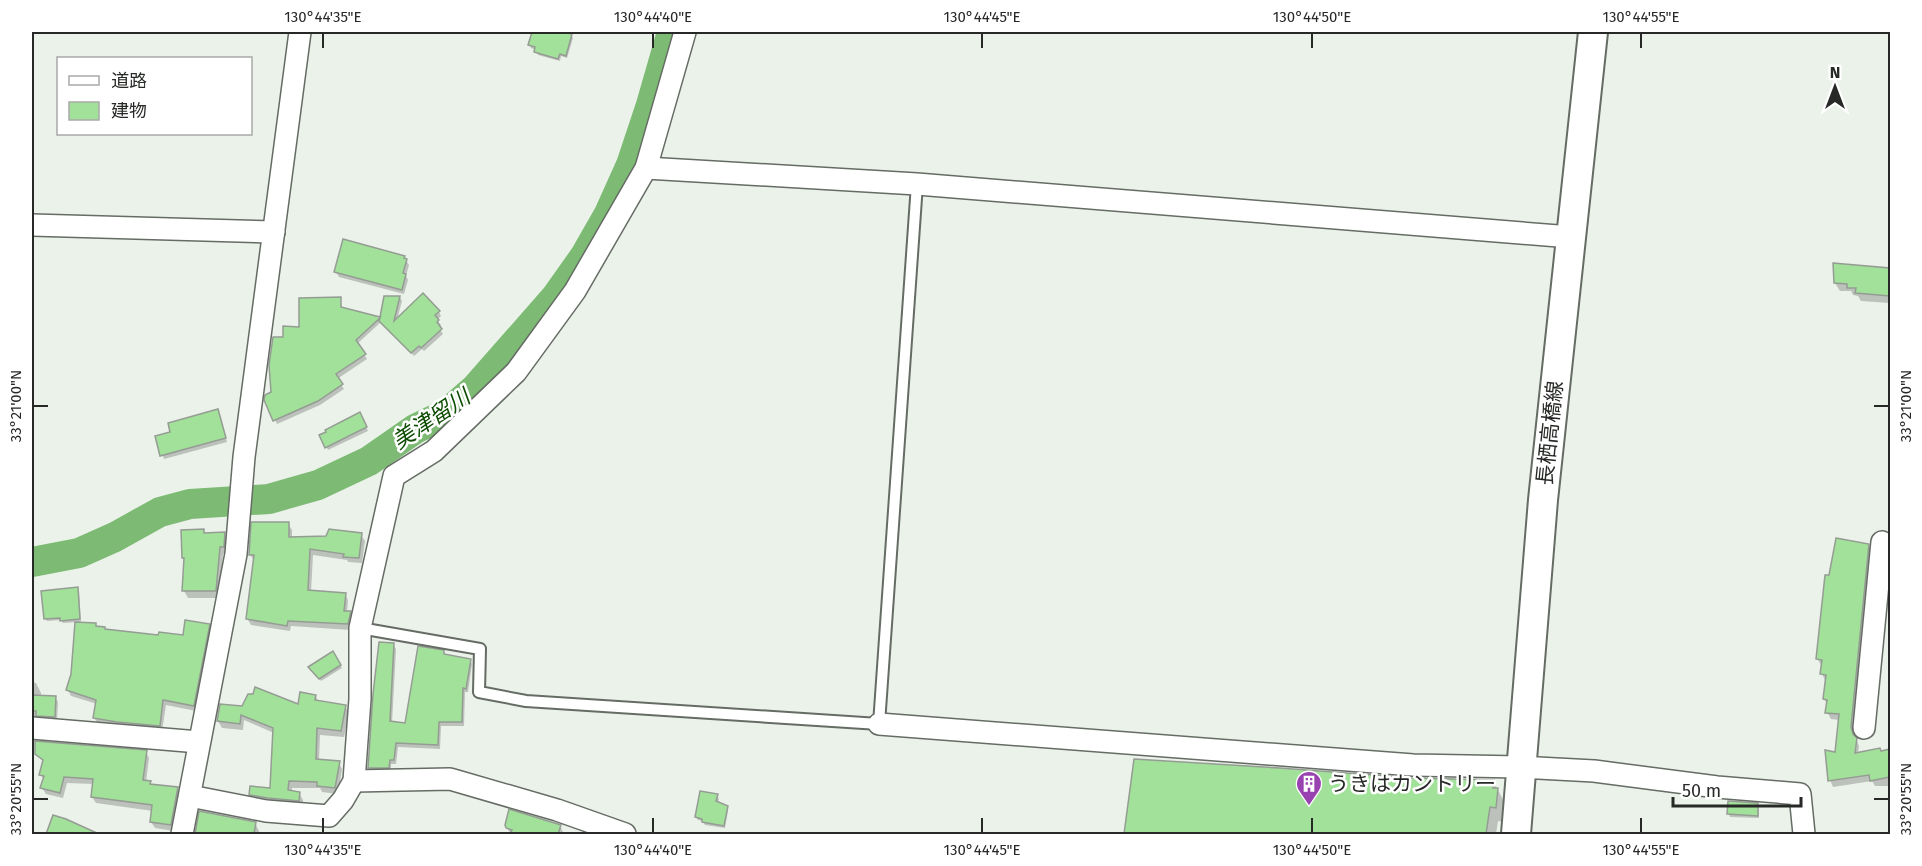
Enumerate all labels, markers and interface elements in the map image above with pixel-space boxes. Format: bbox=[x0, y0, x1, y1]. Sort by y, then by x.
text: 130°44'35"E bbox=[284, 8, 362, 26]
text: 130°44'40"E bbox=[614, 8, 692, 26]
text: 130°44'45"E bbox=[944, 8, 1021, 26]
text: 130°44'50"E bbox=[1273, 8, 1351, 26]
text: 130°44'55"E bbox=[1602, 8, 1680, 26]
legend bbox=[57, 57, 252, 135]
north arrow bbox=[1805, 57, 1865, 117]
text: N bbox=[1830, 63, 1840, 82]
text: 道路 bbox=[111, 70, 147, 92]
text: 建物 bbox=[111, 100, 147, 122]
text: 33°21'00"N bbox=[7, 370, 25, 442]
text: 33°21'00"N bbox=[1897, 370, 1915, 442]
street label: 長栖高橋線 bbox=[1532, 379, 1568, 487]
water label: 美津留川 bbox=[387, 382, 477, 455]
text: 33°20'55"N bbox=[7, 763, 25, 835]
text: 33°20'55"N bbox=[1897, 763, 1915, 835]
building icon: うきはカントリー bbox=[1294, 769, 1324, 807]
scale bar bbox=[1673, 770, 1800, 808]
place label: うきはカントリー bbox=[1328, 771, 1496, 797]
text: 50 m bbox=[1682, 780, 1721, 802]
text: 130°44'35"E bbox=[284, 841, 362, 859]
text: 130°44'40"E bbox=[614, 841, 692, 859]
text: 130°44'45"E bbox=[944, 841, 1021, 859]
text: 130°44'50"E bbox=[1273, 841, 1351, 859]
text: 130°44'55"E bbox=[1602, 841, 1680, 859]

